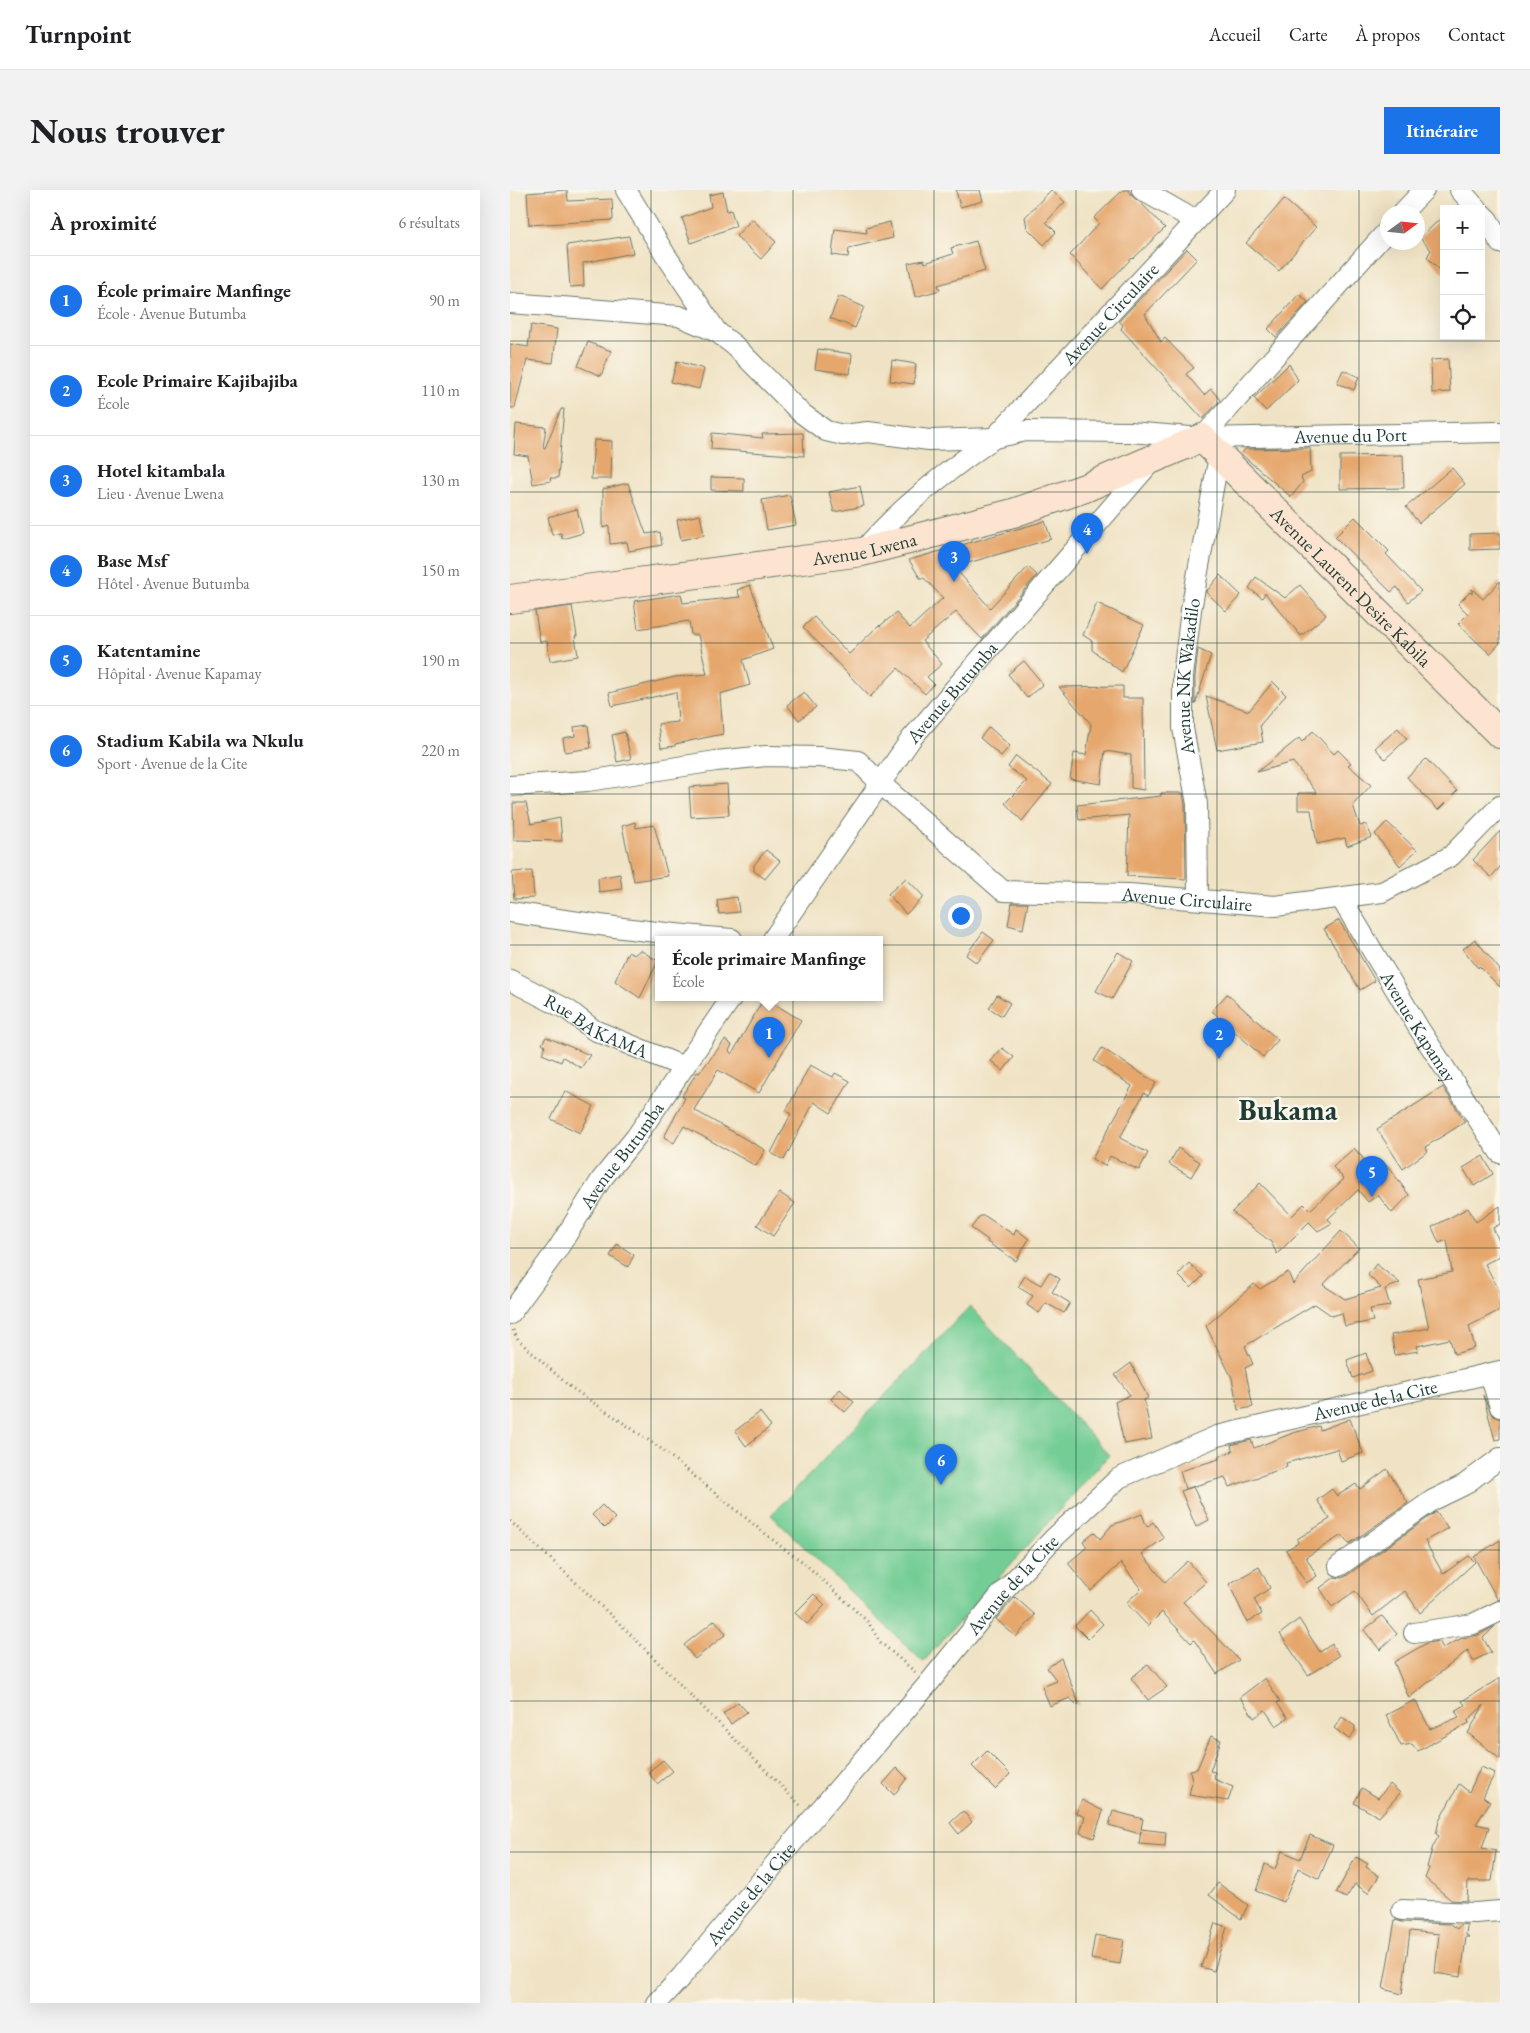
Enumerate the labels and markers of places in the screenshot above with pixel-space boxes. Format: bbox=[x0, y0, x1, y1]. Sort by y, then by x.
pin: 4 bbox=[1071, 513, 1103, 554]
pin: 3 bbox=[938, 541, 970, 582]
pin: 1 bbox=[753, 1017, 785, 1058]
pin: 2 bbox=[1203, 1018, 1235, 1059]
pin: 5 bbox=[1356, 1156, 1388, 1197]
pin: 6 bbox=[925, 1444, 957, 1485]

